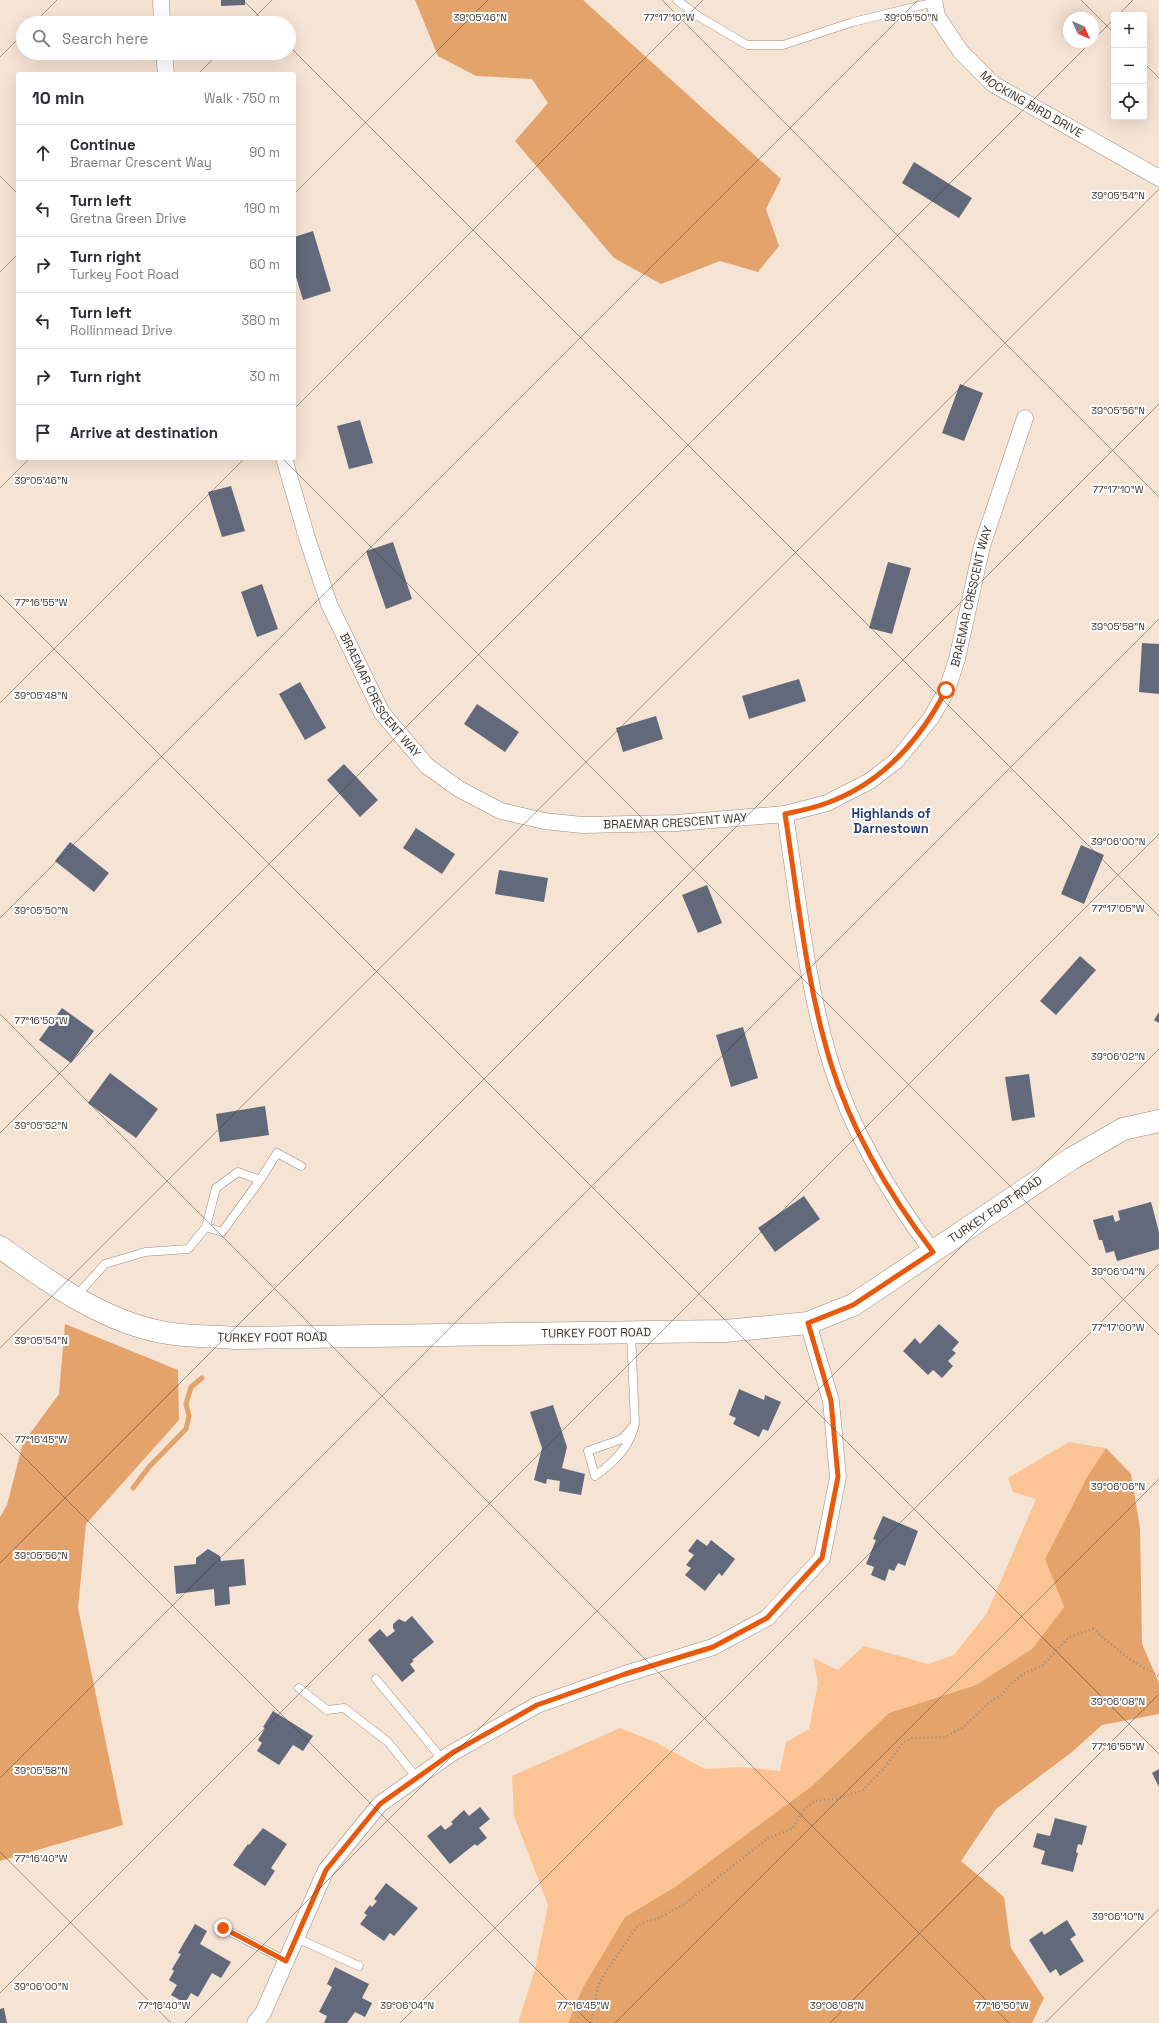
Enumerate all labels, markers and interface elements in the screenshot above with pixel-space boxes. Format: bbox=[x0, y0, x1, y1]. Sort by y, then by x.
text: 39°05'46"N bbox=[453, 11, 507, 24]
text: 77°17'10"W bbox=[643, 11, 695, 24]
text: 39°05'50"N bbox=[884, 11, 938, 24]
north arrow bbox=[1063, 12, 1099, 48]
map controls bbox=[1111, 12, 1147, 120]
button: + bbox=[1111, 12, 1147, 48]
search box bbox=[16, 16, 296, 60]
icon: search bbox=[30, 27, 52, 49]
text: Search here bbox=[62, 29, 148, 48]
button: − bbox=[1111, 48, 1147, 84]
street label: MOCKING BIRD DRIVE bbox=[976, 67, 1086, 141]
button: locate bbox=[1111, 84, 1147, 120]
text: 10 min bbox=[32, 87, 85, 109]
text: Walk · 750 m bbox=[204, 90, 280, 107]
text: Continue bbox=[70, 135, 136, 154]
icon: ahead bbox=[32, 142, 54, 164]
text: 90 m bbox=[249, 144, 280, 161]
text: Braemar Crescent Way bbox=[70, 154, 212, 171]
text: 39°05'54"N bbox=[1091, 189, 1145, 202]
text: Turn left bbox=[70, 191, 132, 210]
icon: left bbox=[32, 198, 54, 220]
text: 190 m bbox=[244, 200, 280, 217]
text: Gretna Green Drive bbox=[70, 210, 187, 227]
text: Turn right bbox=[70, 247, 141, 266]
icon: right bbox=[32, 254, 54, 276]
text: 60 m bbox=[249, 256, 280, 273]
text: Turkey Foot Road bbox=[70, 266, 179, 283]
text: Turn left bbox=[70, 303, 132, 322]
icon: left bbox=[32, 310, 54, 332]
text: 380 m bbox=[241, 312, 280, 329]
text: Rollinmead Drive bbox=[70, 322, 173, 339]
icon: right bbox=[32, 366, 54, 388]
text: Turn right bbox=[70, 367, 141, 386]
text: 30 m bbox=[249, 368, 280, 385]
text: 39°05'56"N bbox=[1091, 404, 1145, 417]
icon: arrive bbox=[32, 422, 54, 444]
text: Arrive at destination bbox=[70, 423, 218, 442]
text: 39°05'46"N bbox=[14, 474, 68, 487]
text: 77°17'10"W bbox=[1092, 483, 1144, 496]
street label: BRAEMAR CRESCENT WAY bbox=[947, 523, 996, 669]
text: 77°16'55"W bbox=[15, 596, 68, 609]
text: 39°05'58"N bbox=[1091, 620, 1145, 633]
street label: BRAEMAR CRESCENT WAY bbox=[336, 630, 425, 761]
route start bbox=[937, 681, 955, 699]
text: 39°05'48"N bbox=[14, 689, 68, 702]
district label: Highlands of Darnestown bbox=[851, 805, 931, 837]
street label: BRAEMAR CRESCENT WAY bbox=[603, 809, 748, 833]
text: 39°06'00"N bbox=[1091, 835, 1145, 848]
text: 77°17'05"W bbox=[1092, 902, 1145, 915]
text: 39°05'50"N bbox=[14, 904, 68, 917]
text: 77°16'50"W bbox=[14, 1014, 68, 1027]
text: 39°06'02"N bbox=[1091, 1050, 1145, 1063]
text: 39°05'52"N bbox=[14, 1119, 68, 1132]
street label: TURKEY FOOT ROAD bbox=[945, 1172, 1045, 1247]
text: 39°06'04"N bbox=[1091, 1265, 1145, 1278]
text: 77°17'00"W bbox=[1091, 1321, 1145, 1334]
street label: TURKEY FOOT ROAD bbox=[541, 1324, 651, 1342]
street label: TURKEY FOOT ROAD bbox=[217, 1329, 327, 1346]
text: 39°05'54"N bbox=[14, 1334, 68, 1347]
text: 77°16'45"W bbox=[15, 1433, 68, 1446]
text: 39°06'06"N bbox=[1091, 1480, 1145, 1493]
text: 39°05'56"N bbox=[14, 1549, 68, 1562]
text: 39°06'08"N bbox=[1091, 1695, 1145, 1708]
text: 77°16'55"W bbox=[1092, 1740, 1145, 1753]
text: 39°05'58"N bbox=[14, 1764, 68, 1777]
text: 77°16'40"W bbox=[14, 1852, 68, 1865]
text: 39°06'10"N bbox=[1092, 1910, 1144, 1923]
route end bbox=[214, 1919, 232, 1937]
text: 39°06'00"N bbox=[14, 1980, 68, 1993]
text: 77°16'40"W bbox=[137, 1999, 191, 2012]
text: 39°06'04"N bbox=[380, 1999, 434, 2012]
text: 77°16'45"W bbox=[557, 1999, 610, 2012]
text: 39°06'08"N bbox=[810, 1999, 864, 2012]
text: 77°16'50"W bbox=[975, 1999, 1029, 2012]

